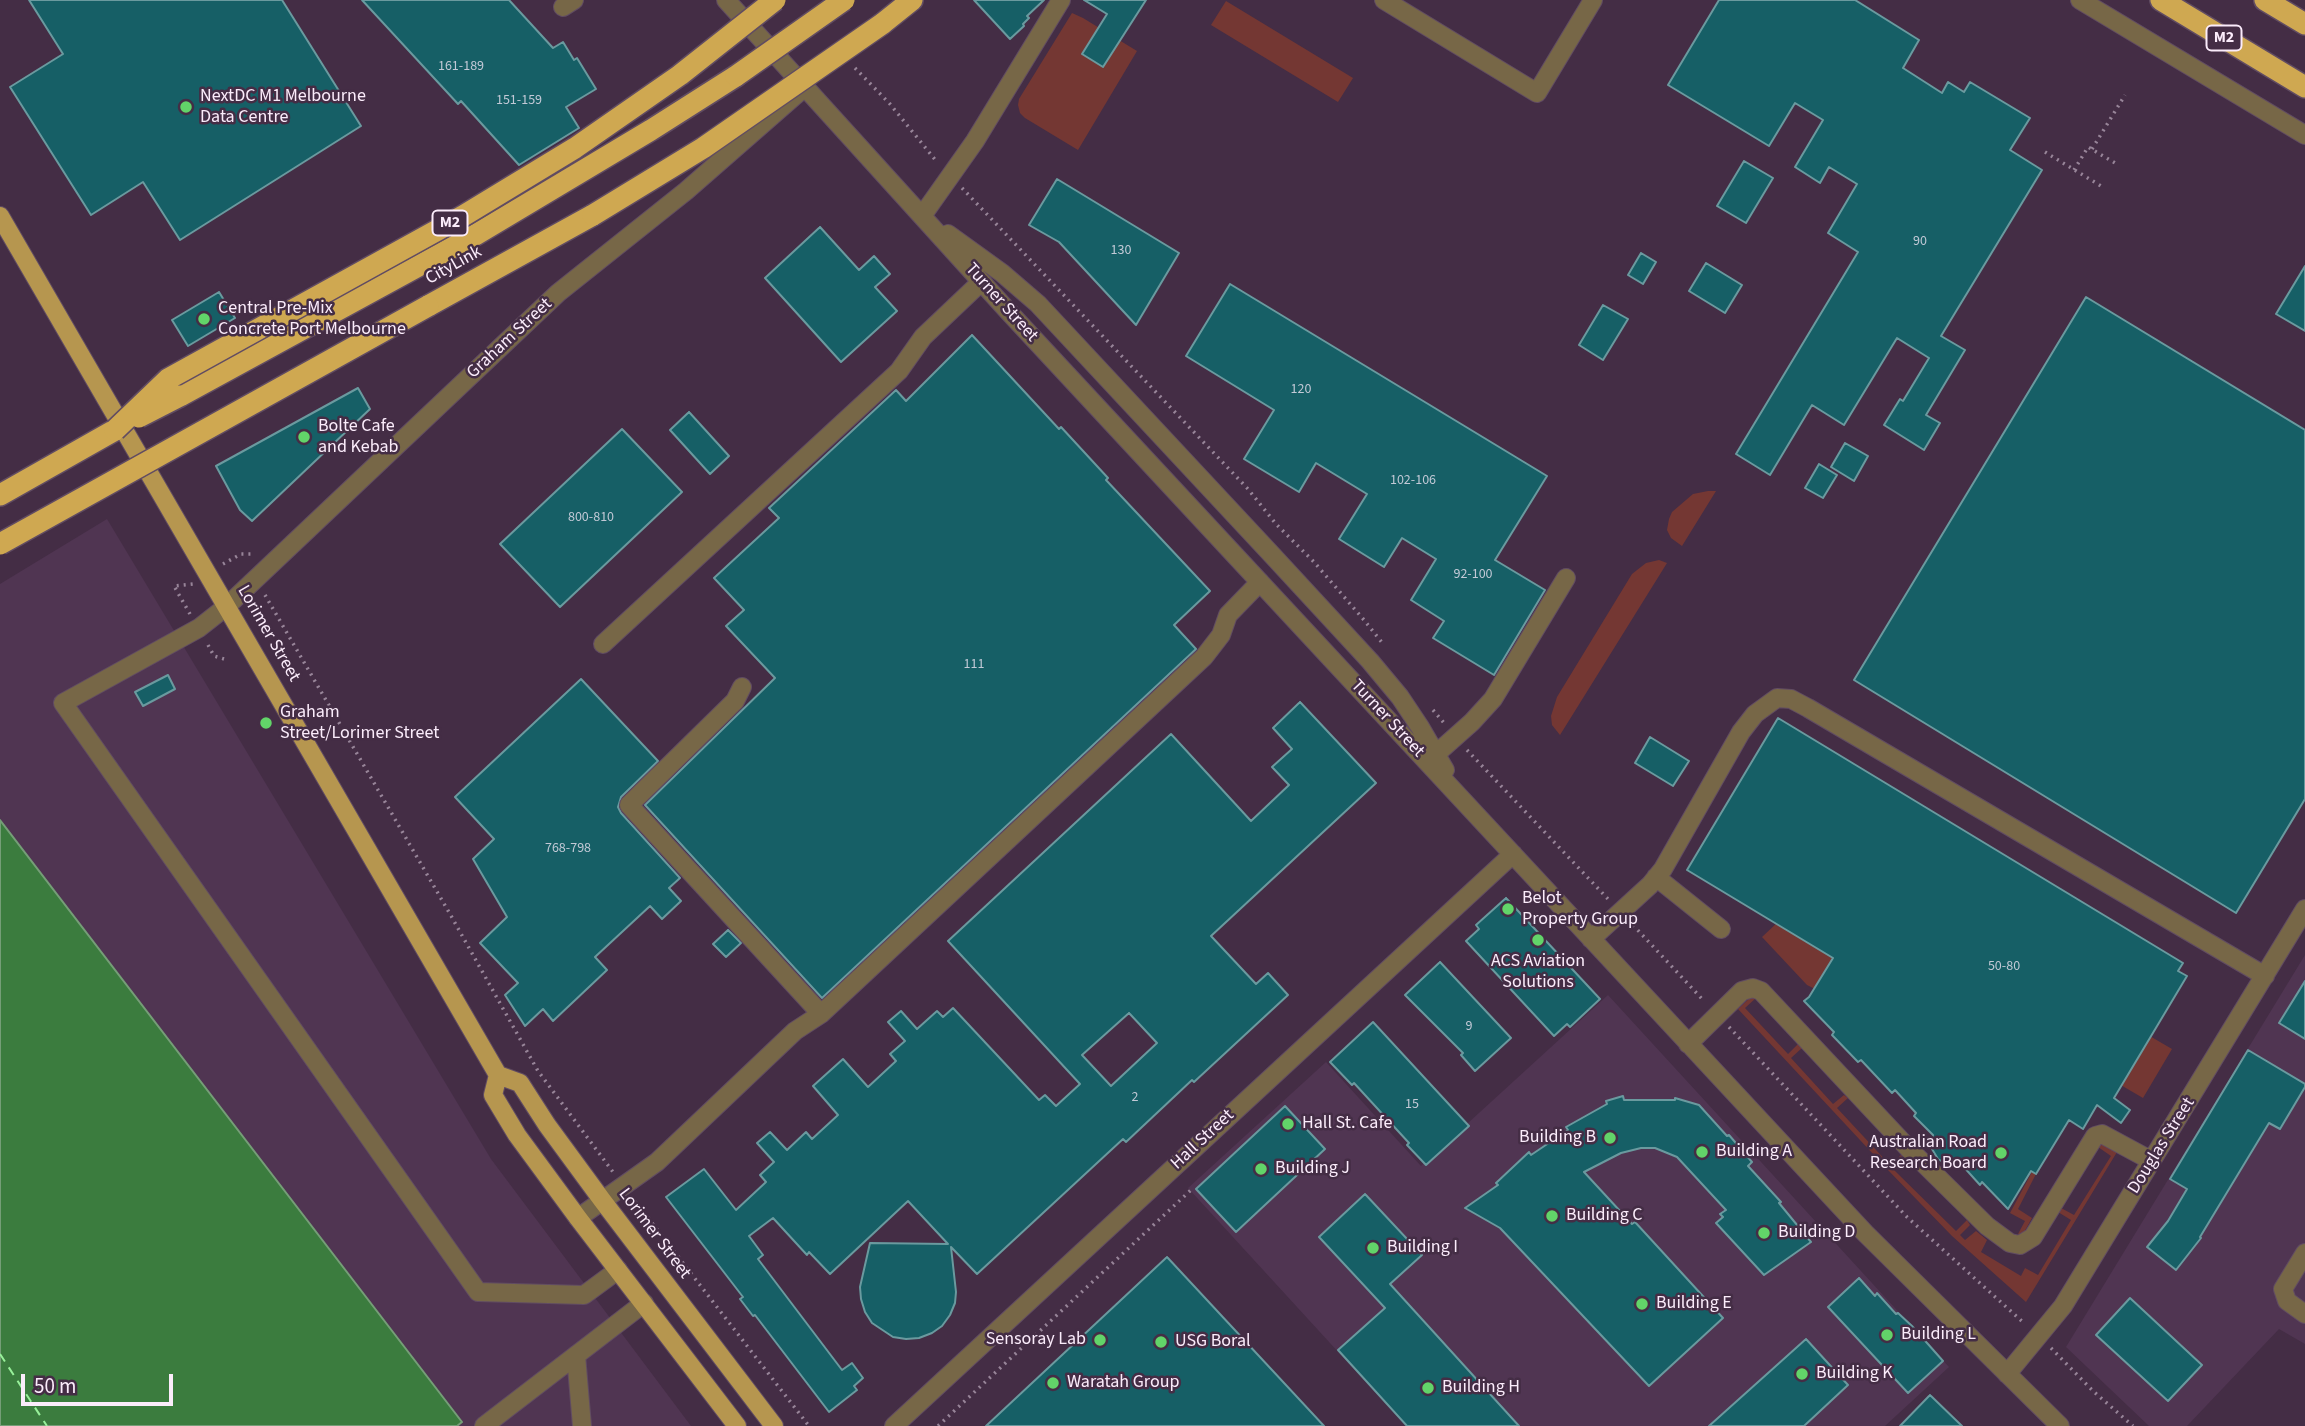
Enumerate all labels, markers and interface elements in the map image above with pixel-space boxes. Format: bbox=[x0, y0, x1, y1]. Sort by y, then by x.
road number: M2 bbox=[2206, 26, 2242, 50]
house number: 161-189 bbox=[438, 59, 484, 75]
place label: NextDC M1 Melbourne Data Centre bbox=[200, 86, 366, 128]
house number: 151-159 bbox=[496, 93, 542, 109]
marker: NextDC M1 Melbourne Data Centre bbox=[178, 99, 194, 115]
road number: M2 bbox=[433, 210, 468, 236]
house number: 90 bbox=[1913, 234, 1927, 250]
street label: CityLink bbox=[422, 242, 486, 290]
house number: 130 bbox=[1111, 243, 1131, 259]
street label: Turner Street bbox=[960, 259, 1042, 347]
street label: Graham Street bbox=[463, 294, 557, 384]
place label: Central Pre-Mix Concrete Port Melbourne bbox=[218, 298, 406, 340]
marker: Central Pre-Mix Concrete Port Melbourne bbox=[196, 311, 212, 327]
house number: 120 bbox=[1291, 382, 1311, 398]
place label: Bolte Cafe and Kebab bbox=[318, 416, 398, 458]
marker: Bolte Cafe and Kebab bbox=[296, 429, 312, 445]
house number: 102-106 bbox=[1390, 473, 1436, 489]
house number: 800-810 bbox=[568, 510, 614, 526]
house number: 92-100 bbox=[1453, 567, 1493, 583]
street label: Lorimer Street bbox=[232, 582, 304, 686]
house number: 111 bbox=[964, 657, 984, 673]
street label: Turner Street bbox=[1345, 676, 1429, 762]
place label: Graham Street/Lorimer Street bbox=[280, 702, 439, 744]
marker: Graham Street/Lorimer Street bbox=[258, 715, 274, 731]
house number: 768-798 bbox=[545, 841, 591, 857]
place label: Belot Property Group bbox=[1522, 888, 1638, 930]
marker: Belot Property Group bbox=[1500, 901, 1516, 917]
marker: ACS Aviation Solutions bbox=[1530, 932, 1546, 948]
place label: ACS Aviation Solutions bbox=[1491, 951, 1585, 993]
house number: 50-80 bbox=[1988, 959, 2020, 975]
house number: 9 bbox=[1466, 1019, 1472, 1035]
house number: 2 bbox=[1132, 1090, 1138, 1106]
street label: Douglas Street bbox=[2124, 1094, 2200, 1198]
house number: 15 bbox=[1405, 1097, 1419, 1113]
street label: Hall Street bbox=[1167, 1105, 1239, 1175]
place label: Hall St. Cafe bbox=[1302, 1113, 1392, 1135]
marker: Hall St. Cafe bbox=[1280, 1116, 1296, 1132]
place label: Building B bbox=[1519, 1127, 1596, 1149]
marker: Building B bbox=[1602, 1130, 1618, 1146]
place label: Australian Road Research Board bbox=[1869, 1132, 1987, 1174]
place label: Building A bbox=[1716, 1141, 1792, 1163]
marker: Building A bbox=[1694, 1144, 1710, 1160]
marker: Australian Road Research Board bbox=[1993, 1145, 2009, 1161]
place label: Building J bbox=[1275, 1158, 1350, 1180]
marker: Building J bbox=[1253, 1161, 1269, 1177]
street label: Lorimer Street bbox=[613, 1184, 695, 1284]
place label: Building C bbox=[1566, 1205, 1643, 1227]
marker: Building C bbox=[1544, 1208, 1560, 1224]
place label: Building D bbox=[1778, 1222, 1855, 1244]
marker: Building D bbox=[1756, 1225, 1772, 1241]
place label: Building I bbox=[1387, 1237, 1458, 1259]
marker: Building I bbox=[1365, 1240, 1381, 1256]
place label: Building E bbox=[1656, 1293, 1732, 1315]
marker: Building E bbox=[1634, 1296, 1650, 1312]
place label: Building L bbox=[1901, 1324, 1976, 1346]
marker: Building L bbox=[1879, 1327, 1895, 1343]
place label: Sensoray Lab bbox=[986, 1329, 1086, 1351]
place label: USG Boral bbox=[1175, 1331, 1251, 1353]
marker: Sensoray Lab bbox=[1092, 1332, 1108, 1348]
marker: USG Boral bbox=[1153, 1334, 1169, 1350]
scale bar bbox=[24, 1360, 177, 1404]
place label: Building K bbox=[1816, 1363, 1893, 1385]
marker: Building K bbox=[1794, 1366, 1810, 1382]
text: 50 m bbox=[34, 1371, 76, 1401]
place label: Waratah Group bbox=[1067, 1372, 1179, 1394]
marker: Waratah Group bbox=[1045, 1375, 1061, 1391]
place label: Building H bbox=[1442, 1377, 1520, 1399]
marker: Building H bbox=[1420, 1380, 1436, 1396]

